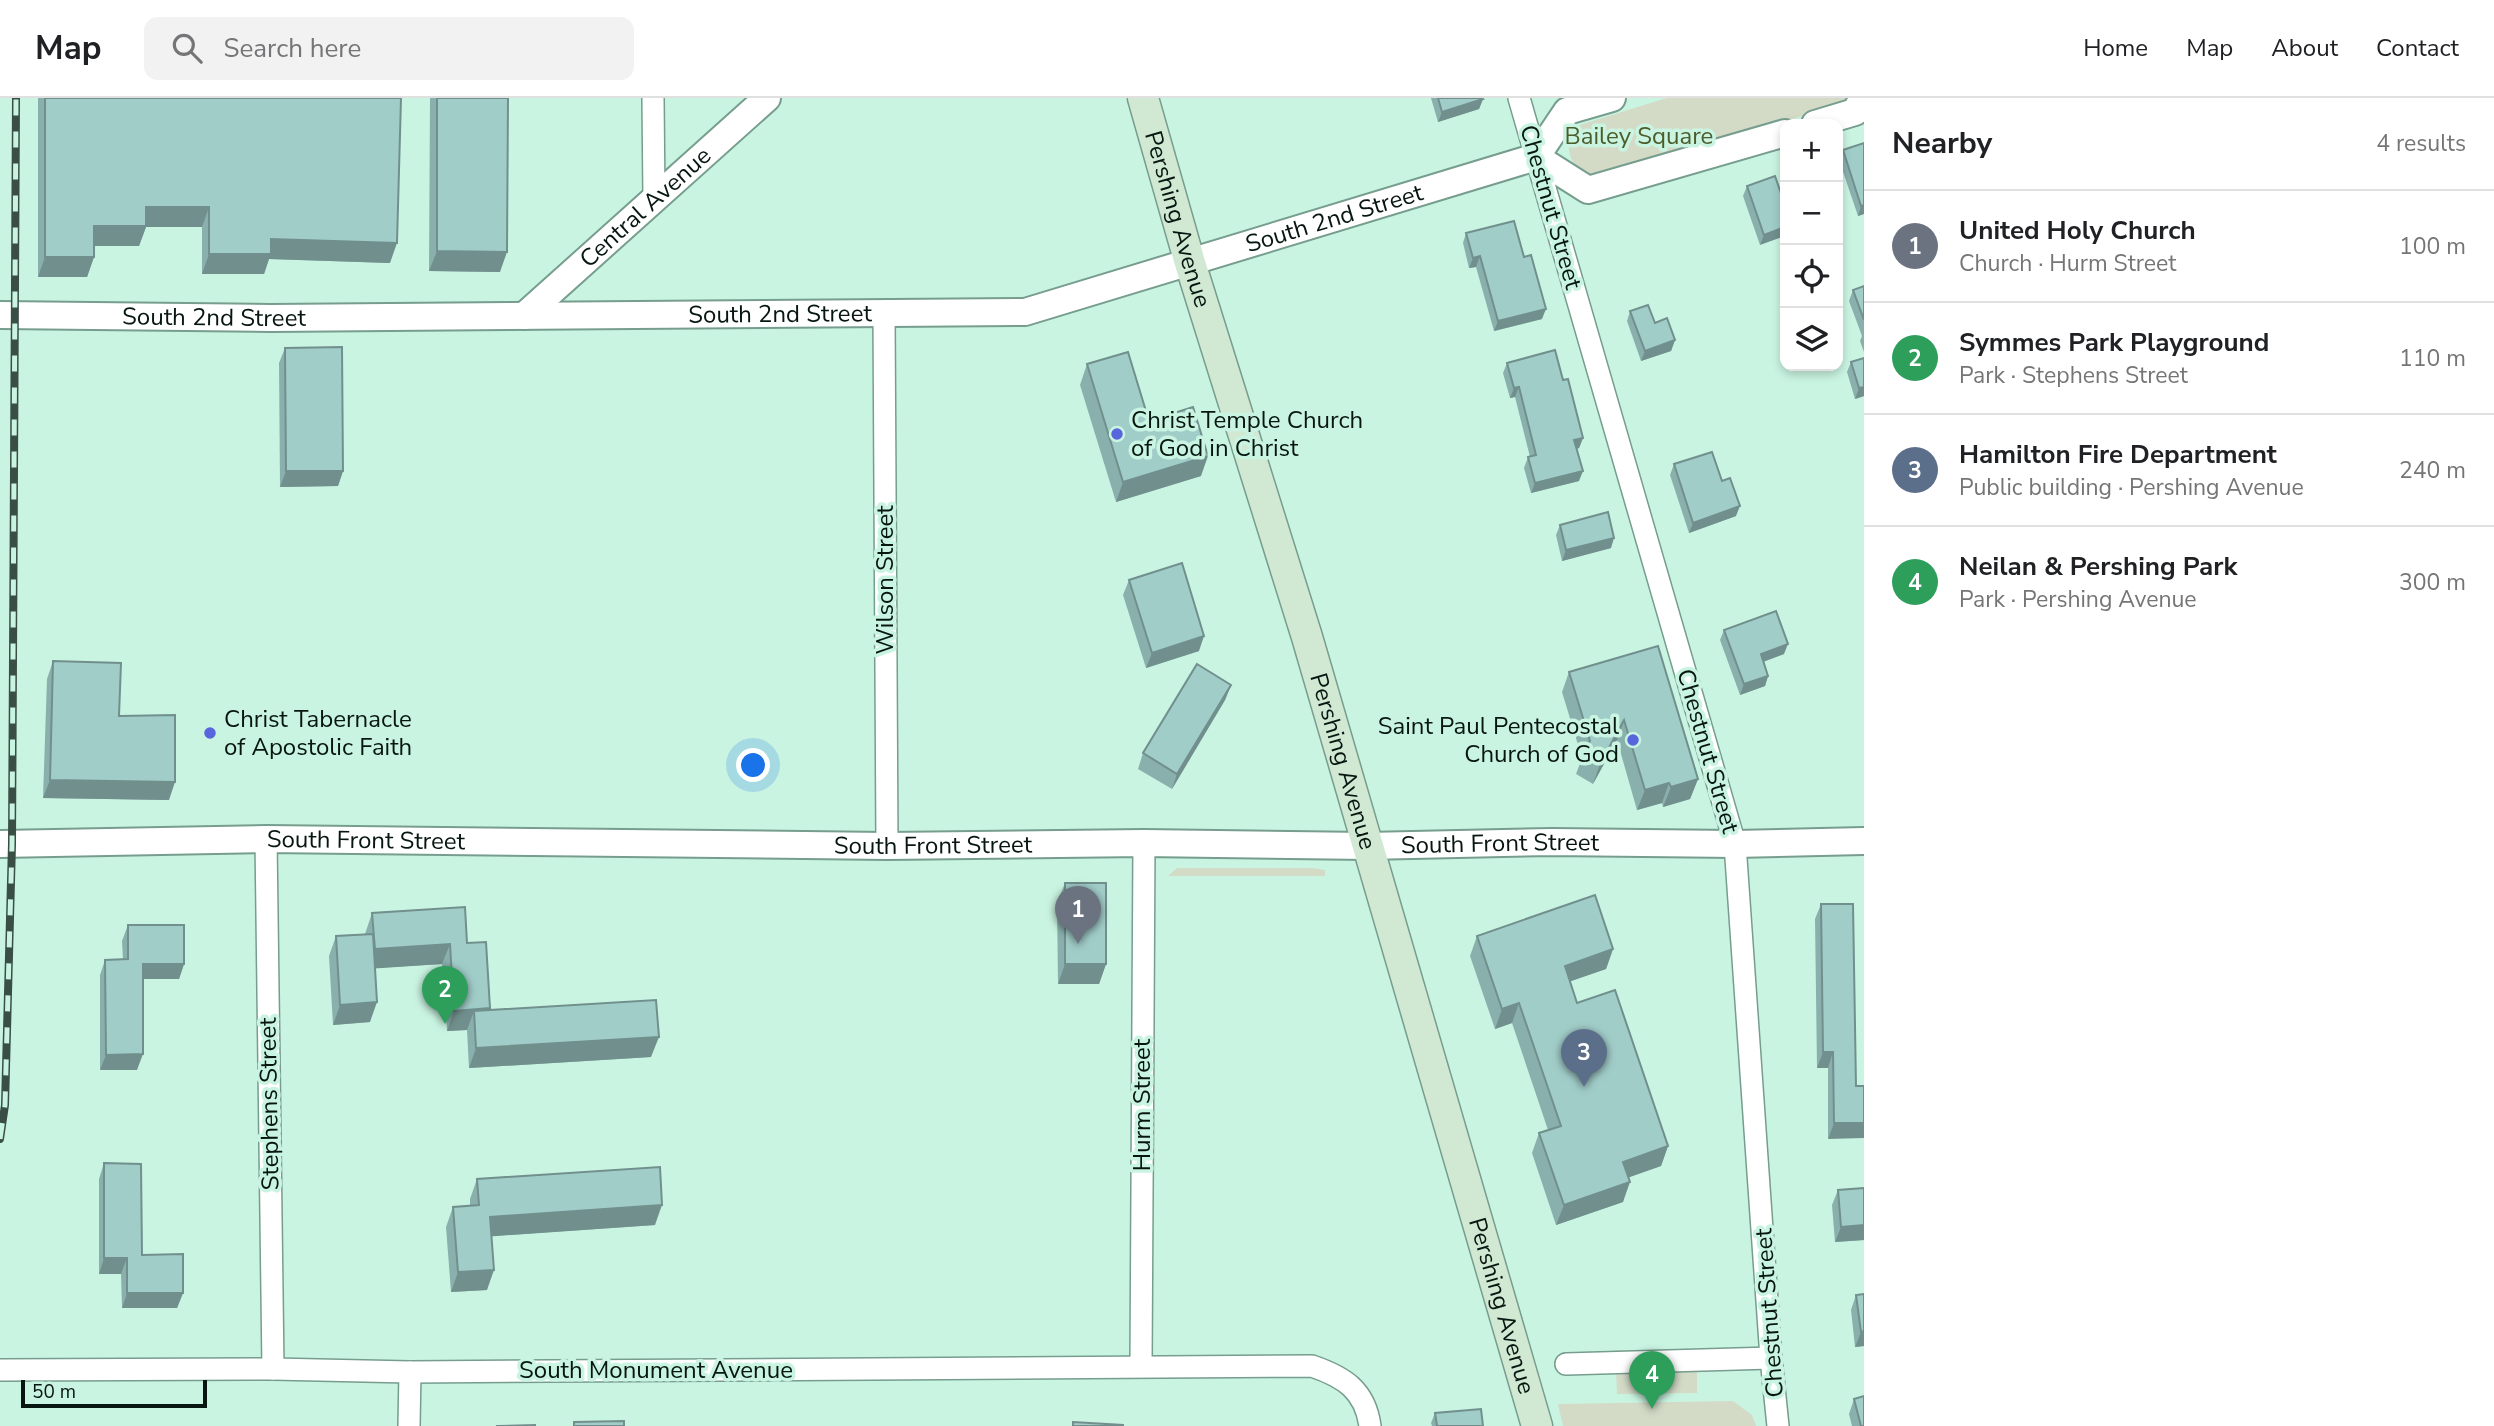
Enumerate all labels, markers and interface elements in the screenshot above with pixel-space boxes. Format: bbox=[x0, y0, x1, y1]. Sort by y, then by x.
search box bbox=[144, 17, 634, 80]
text: Map bbox=[35, 26, 102, 71]
icon: search bbox=[168, 29, 206, 67]
text: Search here bbox=[224, 31, 361, 66]
text: Home bbox=[2083, 32, 2148, 64]
text: Map bbox=[2186, 32, 2233, 64]
text: About bbox=[2271, 32, 2338, 64]
text: Contact bbox=[2376, 32, 2459, 64]
map controls bbox=[1780, 119, 1843, 371]
button: + bbox=[1780, 119, 1843, 182]
park label: Bailey Square bbox=[1565, 120, 1713, 152]
street label: Chestnut Street bbox=[1512, 121, 1590, 293]
text: Nearby bbox=[1892, 123, 1992, 164]
street label: Pershing Avenue bbox=[1137, 127, 1219, 311]
text: 4 results bbox=[2376, 128, 2466, 159]
street label: Central Avenue bbox=[573, 140, 718, 275]
street label: South 2nd Street bbox=[1242, 176, 1427, 260]
button: − bbox=[1780, 182, 1843, 245]
text: United Holy Church bbox=[1959, 213, 2196, 248]
text: 1 bbox=[1908, 231, 1922, 262]
text: 100 m bbox=[2399, 231, 2466, 262]
button: locate bbox=[1780, 245, 1843, 308]
text: Church · Hurm Street bbox=[1959, 248, 2176, 279]
street label: South 2nd Street bbox=[688, 297, 872, 331]
street label: South 2nd Street bbox=[122, 300, 306, 334]
button: layers bbox=[1780, 308, 1843, 371]
text: Symmes Park Playground bbox=[1959, 325, 2269, 360]
text: 2 bbox=[1908, 343, 1922, 374]
text: 110 m bbox=[2399, 343, 2466, 374]
text: Park · Stephens Street bbox=[1959, 360, 2188, 391]
place label: Christ Temple Church of God in Christ bbox=[1131, 404, 1363, 464]
marker: Christ Temple Church of God in Christ bbox=[1109, 426, 1125, 442]
text: Hamilton Fire Department bbox=[1959, 437, 2277, 472]
text: 3 bbox=[1908, 455, 1922, 486]
text: 240 m bbox=[2399, 455, 2466, 486]
text: Public building · Pershing Avenue bbox=[1959, 472, 2304, 503]
street label: Wilson Street bbox=[869, 505, 901, 655]
text: Neilan & Pershing Park bbox=[1959, 549, 2237, 584]
text: 4 bbox=[1908, 567, 1922, 598]
text: 300 m bbox=[2399, 567, 2466, 598]
text: Park · Pershing Avenue bbox=[1959, 584, 2197, 615]
street label: Chestnut Street bbox=[1669, 665, 1747, 837]
street label: Pershing Avenue bbox=[1302, 669, 1384, 853]
place label: Christ Tabernacle of Apostolic Faith bbox=[224, 703, 412, 763]
place label: Saint Paul Pentecostal Church of God bbox=[1378, 710, 1619, 770]
marker: Christ Tabernacle of Apostolic Faith bbox=[202, 725, 218, 741]
marker: Saint Paul Pentecostal Church of God bbox=[1625, 732, 1641, 748]
your location bbox=[736, 748, 770, 782]
street label: South Front Street bbox=[267, 823, 466, 857]
street label: South Front Street bbox=[1400, 826, 1600, 861]
street label: South Front Street bbox=[834, 828, 1033, 862]
pin: 1 bbox=[1055, 886, 1101, 944]
pin: 2 bbox=[422, 966, 468, 1024]
street label: Stephens Street bbox=[251, 1017, 287, 1191]
pin: 3 bbox=[1561, 1029, 1607, 1087]
street label: Hurm Street bbox=[1126, 1038, 1158, 1171]
street label: Pershing Avenue bbox=[1461, 1214, 1543, 1398]
street label: Chestnut Street bbox=[1747, 1227, 1791, 1399]
pin: 4 bbox=[1629, 1351, 1675, 1409]
street label: South Monument Avenue bbox=[519, 1354, 793, 1386]
scale bar bbox=[21, 1377, 206, 1409]
text: 50 m bbox=[32, 1379, 76, 1405]

